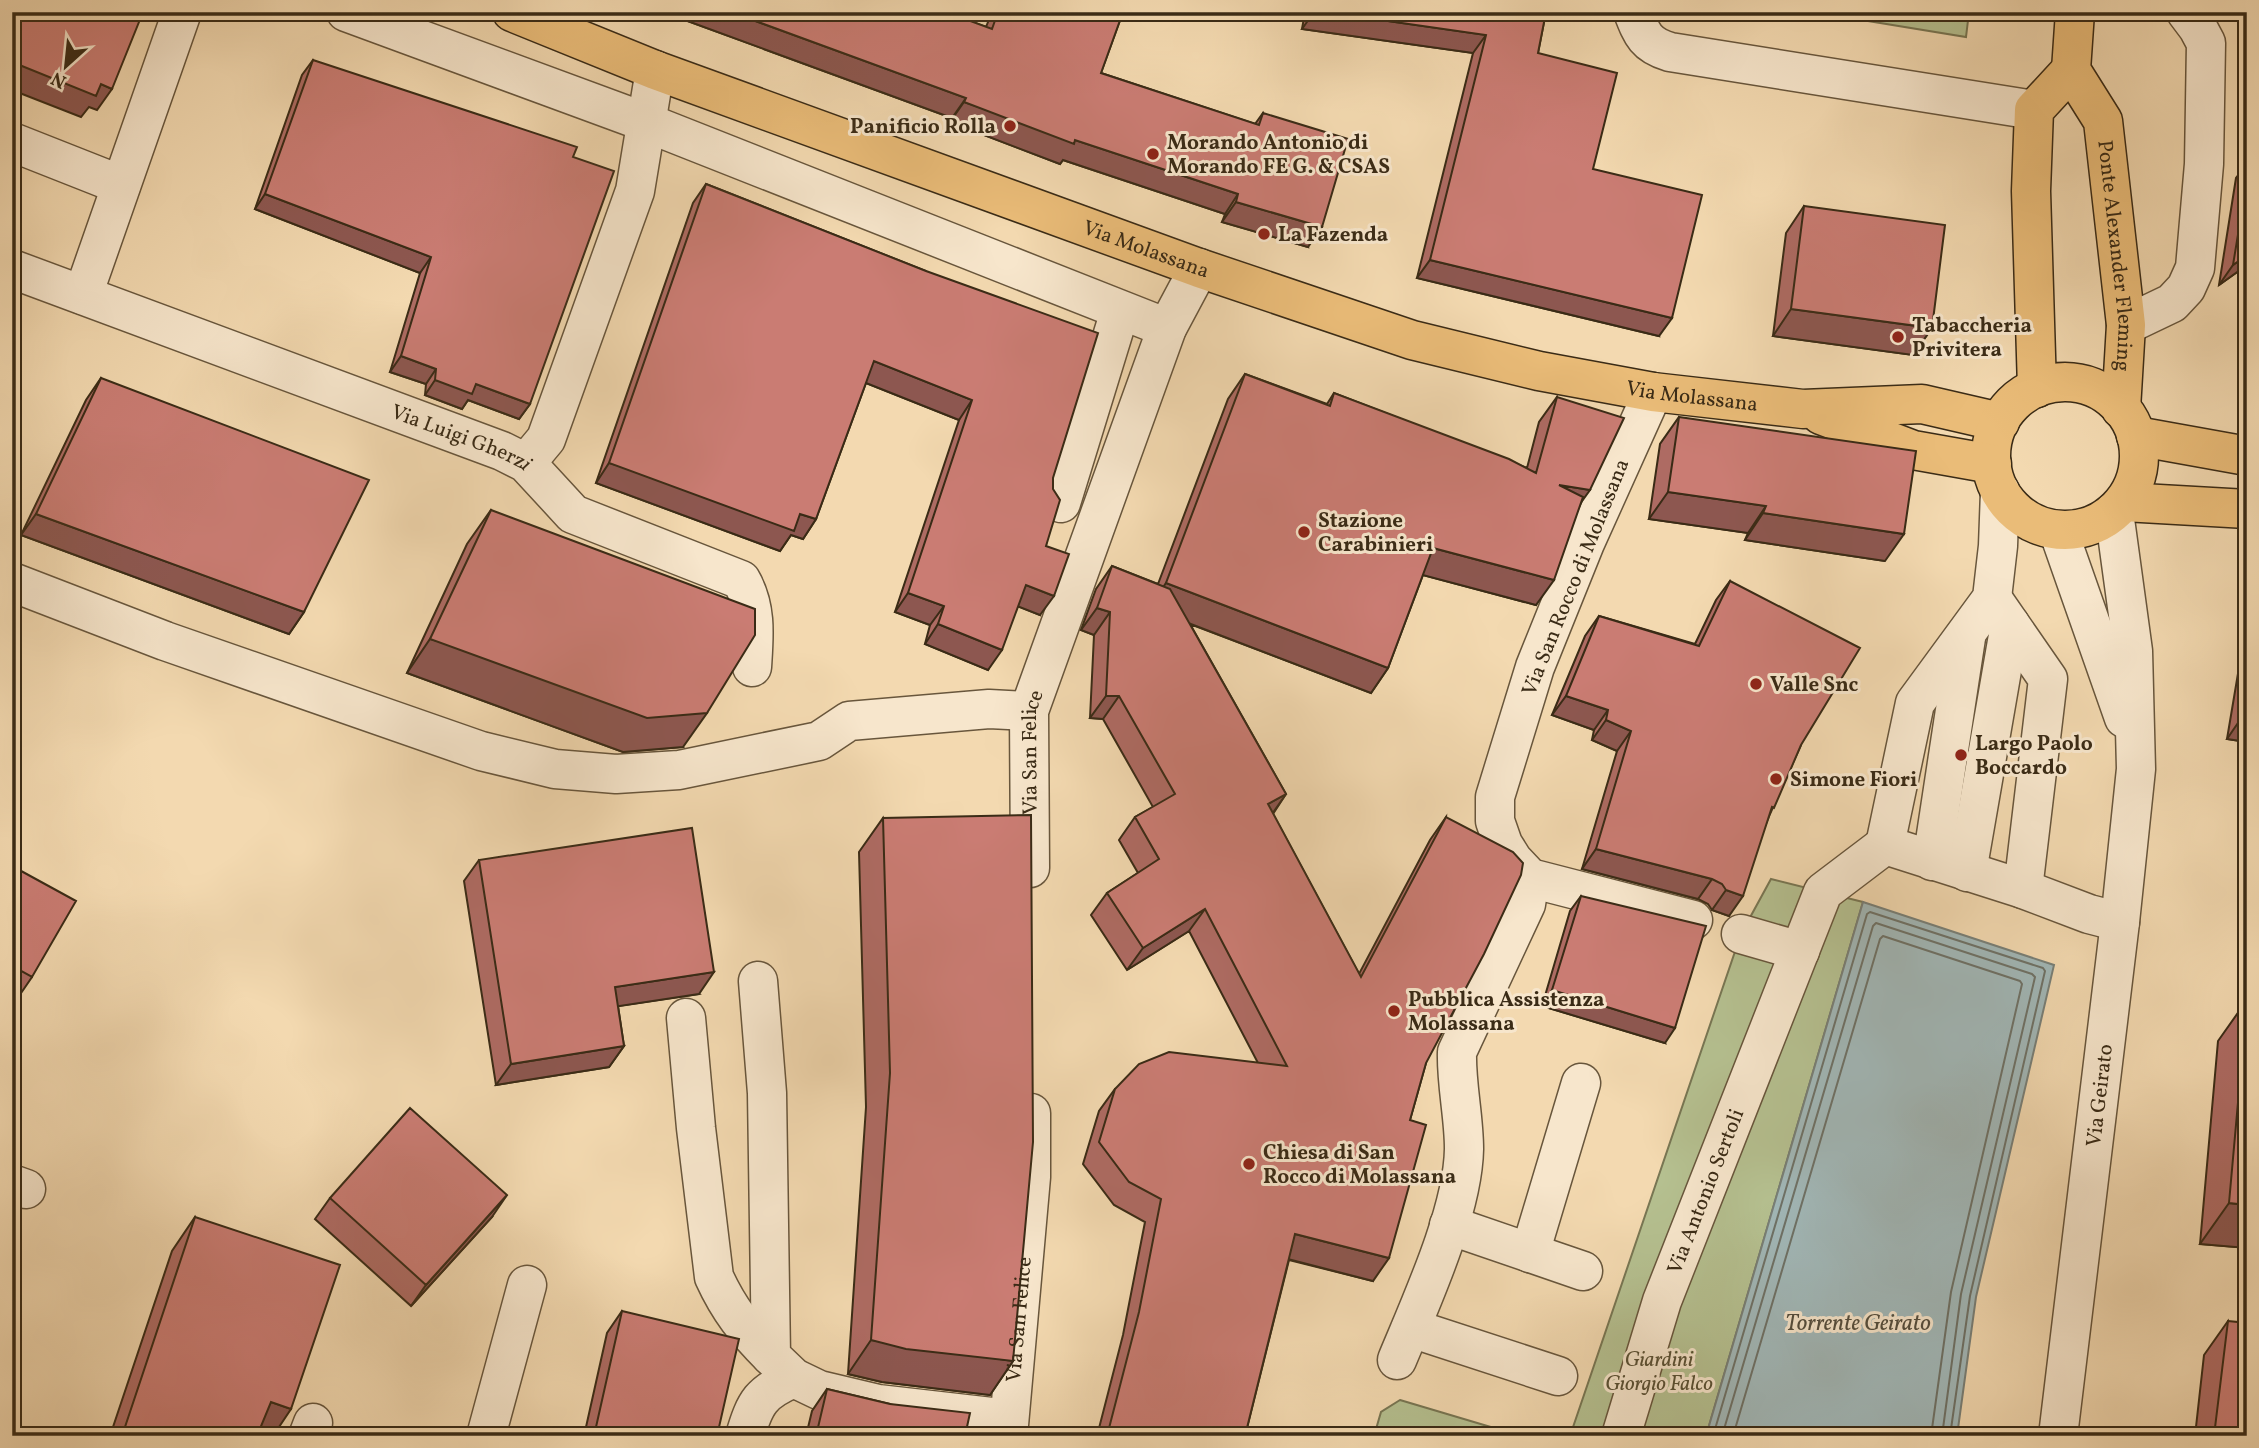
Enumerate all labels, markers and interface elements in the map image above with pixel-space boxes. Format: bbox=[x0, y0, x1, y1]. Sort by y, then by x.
north arrow bbox=[32, 32, 102, 102]
text: N bbox=[47, 65, 71, 94]
place label: Panificio Rolla bbox=[850, 113, 996, 142]
marker: Panificio Rolla bbox=[1002, 118, 1018, 134]
place label: Morando Antonio di Morando FE G. & CSAS bbox=[1167, 129, 1390, 182]
street label: Ponte Alexander Fleming bbox=[2089, 139, 2139, 373]
marker: Morando Antonio di Morando FE G. & CSAS bbox=[1145, 146, 1161, 162]
street label: Via Molassana bbox=[1078, 214, 1213, 286]
place label: La Fazenda bbox=[1278, 221, 1388, 250]
marker: La Fazenda bbox=[1256, 226, 1272, 242]
place label: Tabaccheria Privitera bbox=[1912, 312, 2032, 365]
marker: Tabaccheria Privitera bbox=[1890, 329, 1906, 345]
street label: Via Molassana bbox=[1623, 374, 1759, 420]
street label: Via Luigi Gherzi bbox=[387, 398, 539, 478]
street label: Via San Rocco di Molassana bbox=[1516, 455, 1637, 700]
place label: Stazione Carabinieri bbox=[1318, 507, 1433, 560]
marker: Stazione Carabinieri bbox=[1296, 524, 1312, 540]
place label: Valle Snc bbox=[1770, 671, 1859, 700]
marker: Valle Snc bbox=[1748, 676, 1764, 692]
street label: Via San Felice bbox=[1016, 686, 1051, 815]
place label: Largo Paolo Boccardo bbox=[1975, 730, 2093, 783]
marker: Largo Paolo Boccardo bbox=[1953, 747, 1969, 763]
place label: Simone Fiori bbox=[1790, 766, 1917, 795]
marker: Simone Fiori bbox=[1768, 771, 1784, 787]
place label: Pubblica Assistenza Molassana bbox=[1408, 986, 1604, 1039]
marker: Pubblica Assistenza Molassana bbox=[1386, 1003, 1402, 1019]
street label: Via Geirato bbox=[2080, 1043, 2121, 1149]
street label: Via Antonio Sertoli bbox=[1661, 1105, 1752, 1279]
place label: Chiesa di San Rocco di Molassana bbox=[1263, 1139, 1456, 1192]
marker: Chiesa di San Rocco di Molassana bbox=[1241, 1156, 1257, 1172]
street label: Via San Felice bbox=[1000, 1256, 1040, 1384]
water label: Torrente Geirato bbox=[1785, 1308, 1931, 1340]
park label: Giardini Giorgio Falco bbox=[1605, 1346, 1713, 1399]

